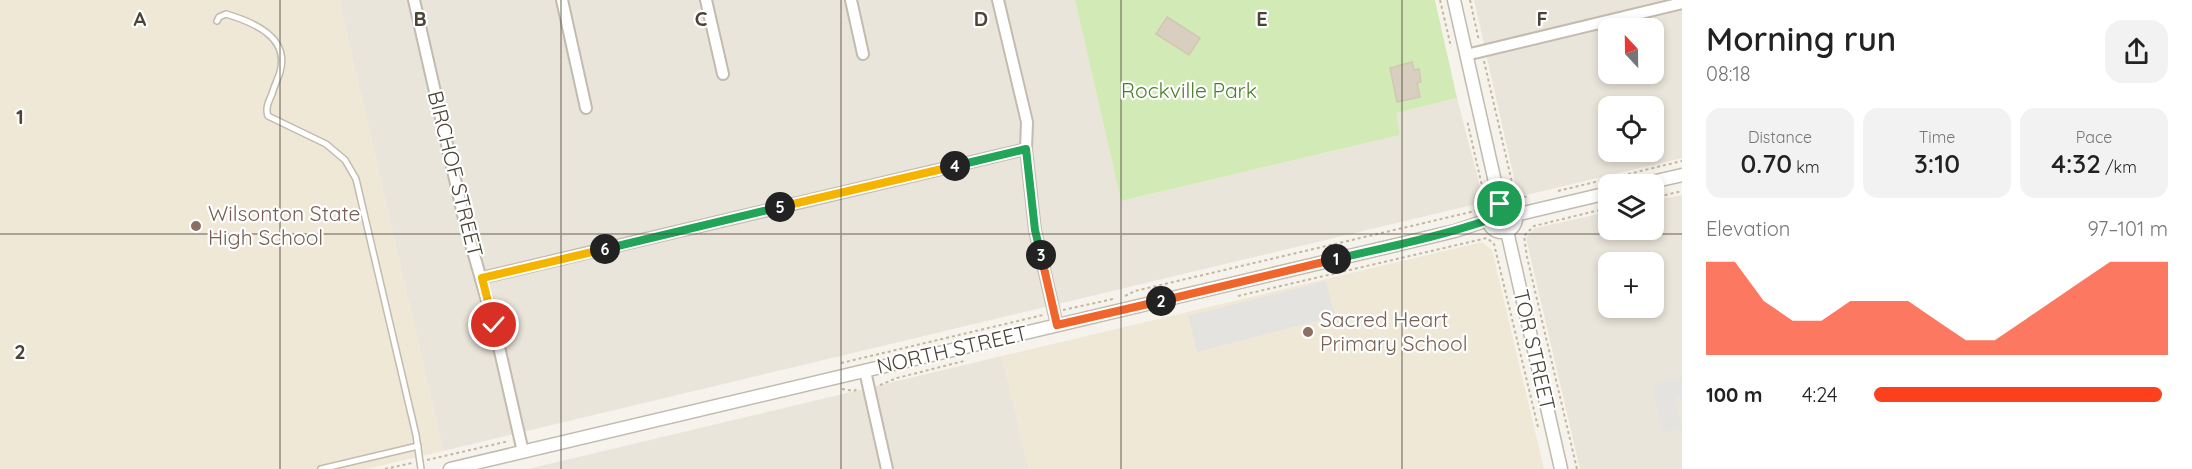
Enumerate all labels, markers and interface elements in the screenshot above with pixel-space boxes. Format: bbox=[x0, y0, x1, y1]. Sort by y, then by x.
text: A bbox=[134, 6, 147, 31]
text: B bbox=[413, 6, 427, 31]
text: C bbox=[695, 6, 708, 31]
text: D bbox=[974, 6, 988, 31]
text: E bbox=[1256, 6, 1268, 31]
text: F bbox=[1536, 6, 1548, 31]
north arrow bbox=[1598, 18, 1664, 84]
map controls bbox=[1598, 18, 1664, 318]
text: Morning run bbox=[1706, 18, 1896, 59]
button: share bbox=[2105, 20, 2168, 83]
text: 08:18 bbox=[1706, 61, 1751, 86]
park label: Rockville Park bbox=[1121, 77, 1257, 103]
street label: BIRCHOF STREET bbox=[423, 88, 489, 260]
button: locate bbox=[1598, 96, 1664, 162]
text: 1 bbox=[16, 104, 24, 129]
text: Distance bbox=[1748, 127, 1812, 147]
text: Time bbox=[1919, 127, 1955, 147]
text: Pace bbox=[2076, 127, 2112, 147]
text: 0.70 bbox=[1741, 147, 1792, 180]
text: 3:10 bbox=[1914, 147, 1960, 180]
text: 4:32 bbox=[2051, 147, 2101, 180]
pin: 4 bbox=[940, 151, 970, 181]
text: 4 bbox=[950, 156, 960, 176]
text: km bbox=[1792, 157, 1820, 177]
text: /km bbox=[2101, 157, 2137, 177]
button: layers bbox=[1598, 174, 1664, 240]
pin bbox=[1474, 178, 1525, 229]
icon: arrive bbox=[1483, 187, 1516, 220]
pin: 5 bbox=[765, 192, 795, 222]
text: 5 bbox=[775, 197, 785, 217]
place label: Wilsonton State High School bbox=[208, 200, 360, 250]
text: Elevation bbox=[1706, 216, 1790, 241]
text: 97–101 m bbox=[2088, 216, 2168, 241]
marker: Wilsonton State High School bbox=[189, 219, 203, 233]
pin: 6 bbox=[590, 234, 620, 264]
text: 6 bbox=[601, 239, 609, 259]
pin: 3 bbox=[1026, 240, 1056, 270]
pin: 1 bbox=[1321, 244, 1351, 274]
text: 3 bbox=[1037, 245, 1045, 265]
text: 1 bbox=[1333, 249, 1339, 269]
button: + bbox=[1598, 252, 1664, 318]
pin: 2 bbox=[1146, 286, 1176, 316]
street label: TOR STREET bbox=[1508, 287, 1562, 413]
text: 2 bbox=[1156, 291, 1166, 311]
pin bbox=[468, 299, 519, 350]
place label: Sacred Heart Primary School bbox=[1320, 306, 1468, 356]
icon: check bbox=[477, 308, 510, 341]
street label: NORTH STREET bbox=[874, 319, 1030, 379]
marker: Sacred Heart Primary School bbox=[1301, 325, 1315, 339]
text: 2 bbox=[14, 339, 26, 364]
text: 100 m bbox=[1706, 382, 1762, 407]
text: 4:24 bbox=[1802, 382, 1838, 407]

